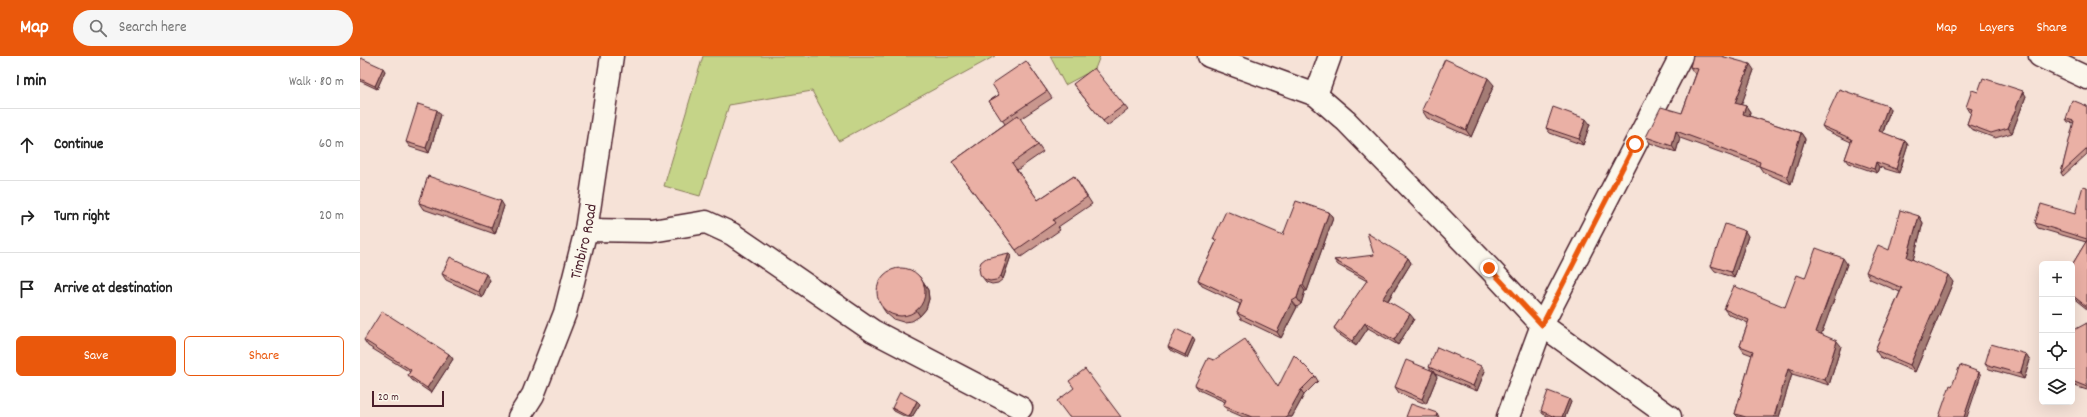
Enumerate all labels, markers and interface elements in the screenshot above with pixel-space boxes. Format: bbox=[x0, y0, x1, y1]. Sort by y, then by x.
search box bbox=[73, 10, 353, 46]
text: Map bbox=[20, 15, 49, 42]
icon: search bbox=[87, 17, 109, 39]
text: Search here bbox=[119, 17, 187, 39]
text: Map bbox=[1936, 18, 1957, 38]
text: Layers bbox=[1979, 18, 2014, 38]
text: Share bbox=[2036, 18, 2067, 38]
text: 1 min bbox=[16, 70, 46, 94]
text: Walk · 80 m bbox=[289, 73, 344, 92]
icon: ahead bbox=[16, 134, 38, 156]
text: Continue bbox=[54, 134, 103, 156]
text: 60 m bbox=[319, 135, 344, 154]
route start bbox=[1626, 135, 1644, 153]
street label: Timbiro Road bbox=[565, 202, 604, 282]
icon: right bbox=[16, 206, 38, 228]
text: Turn right bbox=[54, 206, 110, 228]
text: 20 m bbox=[319, 207, 344, 226]
route end bbox=[1480, 259, 1498, 277]
map controls bbox=[2039, 261, 2075, 405]
button: + bbox=[2039, 261, 2075, 297]
icon: arrive bbox=[16, 278, 38, 300]
text: Arrive at destination bbox=[54, 278, 172, 300]
button: − bbox=[2039, 297, 2075, 333]
button: locate bbox=[2039, 333, 2075, 369]
button: Save bbox=[16, 336, 176, 376]
button: Share bbox=[184, 336, 344, 376]
button: layers bbox=[2039, 369, 2075, 405]
scale bar bbox=[372, 389, 444, 408]
text: 20 m bbox=[378, 390, 399, 406]

